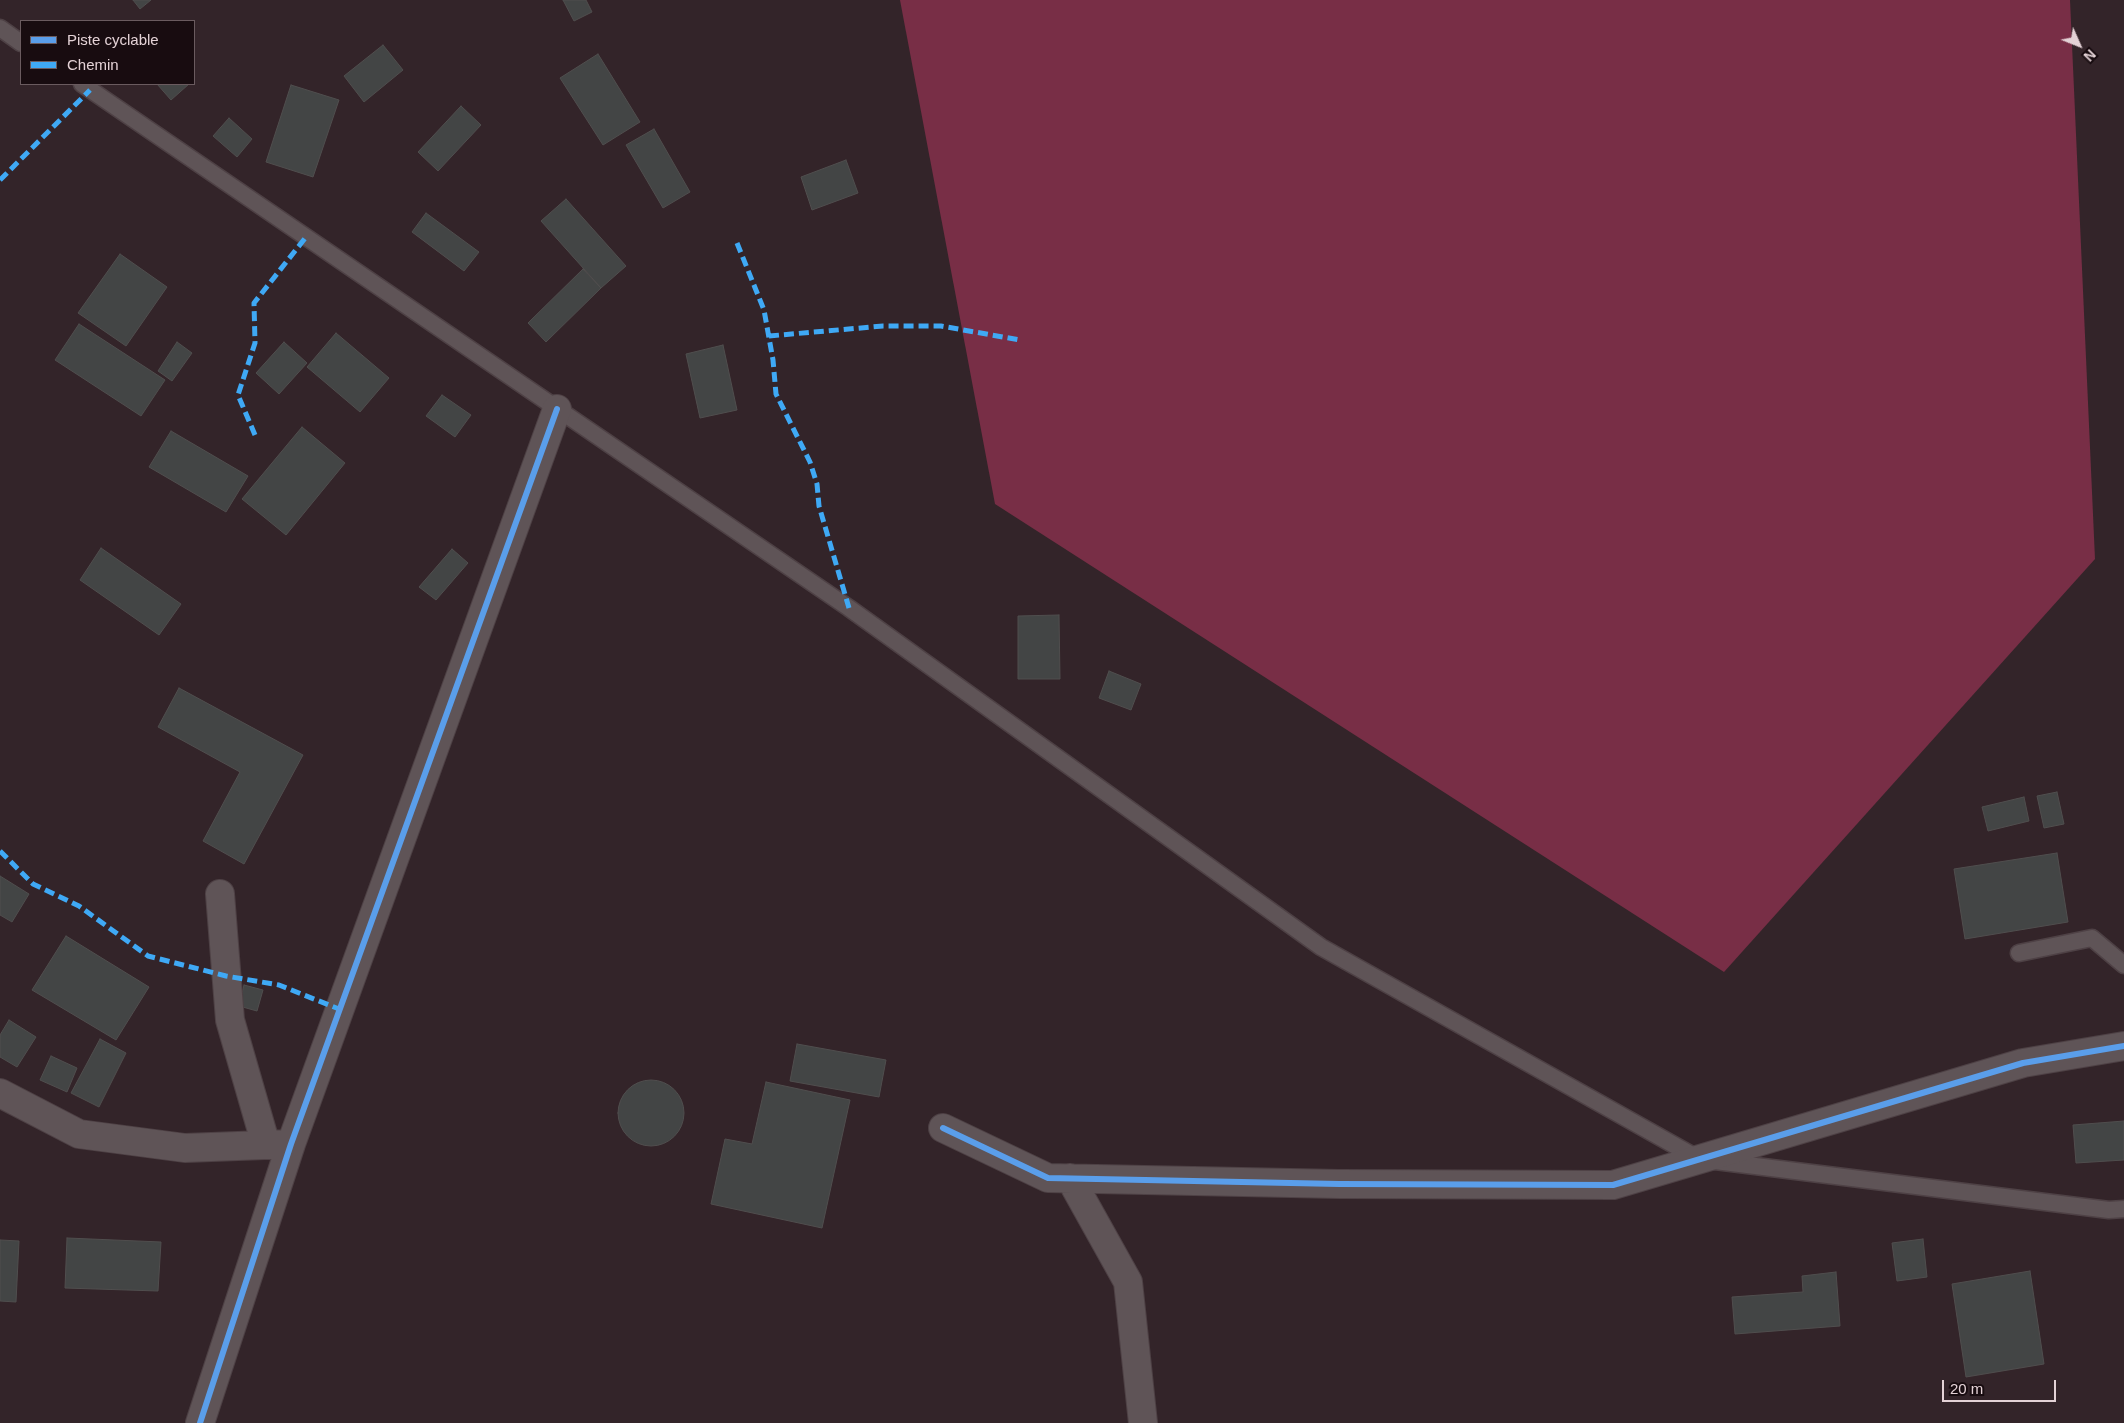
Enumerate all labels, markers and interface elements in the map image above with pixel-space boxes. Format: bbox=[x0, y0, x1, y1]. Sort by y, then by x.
legend bbox=[20, 20, 195, 85]
north arrow bbox=[2054, 20, 2104, 70]
text: Piste cyclable bbox=[67, 31, 159, 48]
text: N bbox=[2081, 46, 2099, 65]
text: Chemin bbox=[67, 56, 119, 73]
scale bar bbox=[1944, 1370, 2058, 1402]
text: 20 m bbox=[1950, 1380, 1983, 1397]

